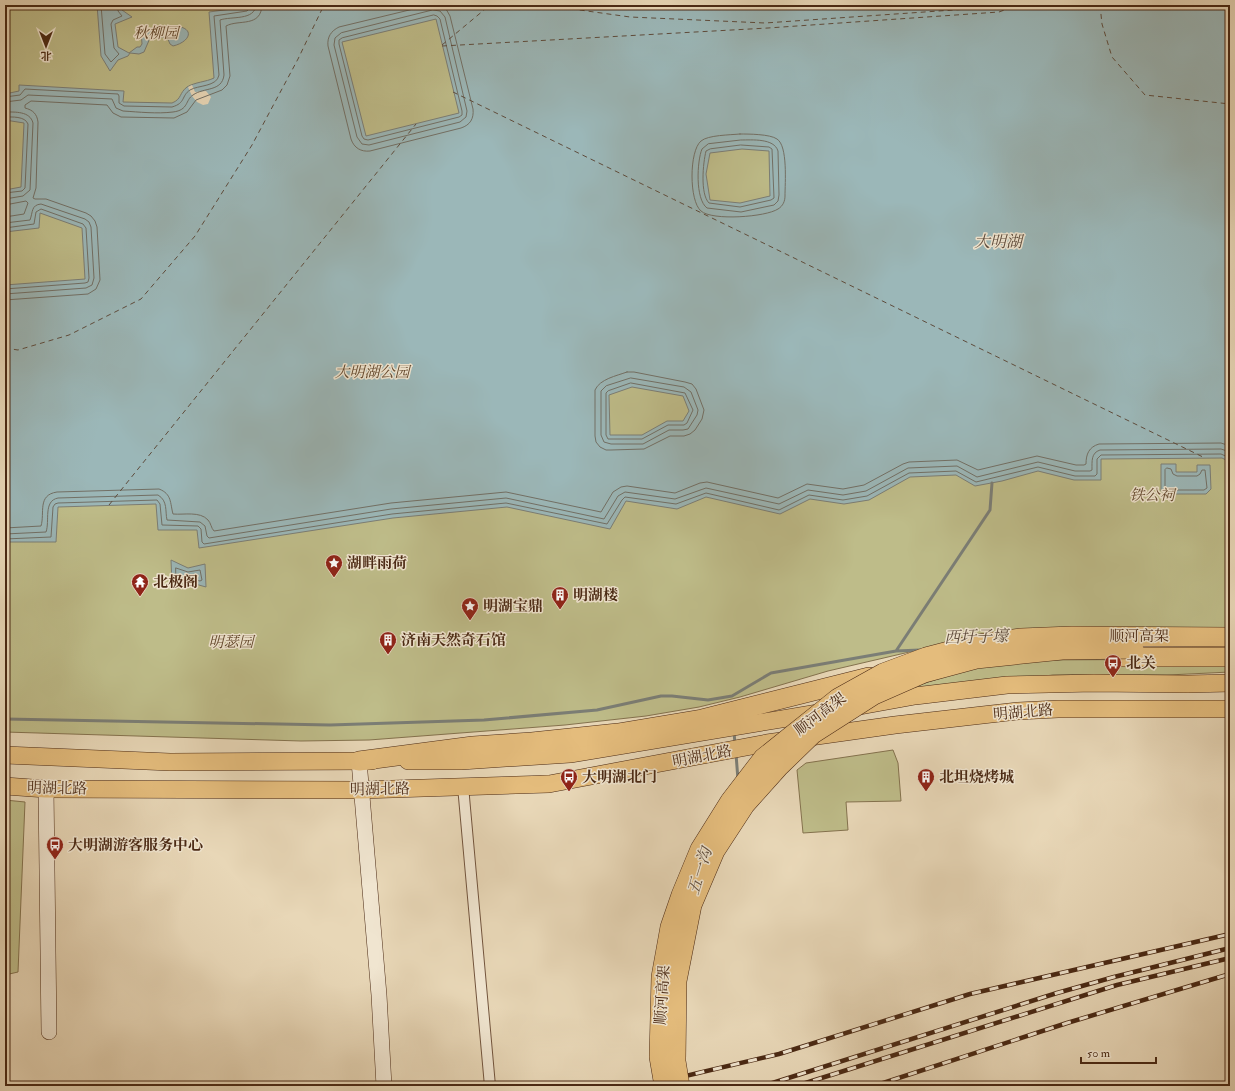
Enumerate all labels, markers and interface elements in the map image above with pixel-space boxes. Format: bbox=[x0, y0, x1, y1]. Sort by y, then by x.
park label: 秋柳园 bbox=[133, 24, 180, 43]
north arrow bbox=[26, 26, 66, 66]
text: 北 bbox=[41, 49, 52, 62]
water label: 大明湖 bbox=[974, 232, 1025, 252]
park label: 大明湖公园 bbox=[334, 363, 411, 382]
park label: 铁公祠 bbox=[1129, 486, 1177, 505]
place icon: 湖畔雨荷 bbox=[324, 553, 344, 578]
place label: 湖畔雨荷 bbox=[347, 554, 407, 573]
temple icon: 北极阁 bbox=[130, 572, 150, 597]
place label: 北极阁 bbox=[153, 573, 198, 592]
building icon: 明湖楼 bbox=[550, 585, 570, 610]
place label: 明湖楼 bbox=[573, 586, 618, 605]
place icon: 明湖宝鼎 bbox=[460, 596, 480, 621]
place label: 明湖宝鼎 bbox=[483, 597, 543, 616]
water label: 西圩子壕 bbox=[944, 626, 1011, 648]
street label: 顺河高架 bbox=[1109, 627, 1169, 646]
building icon: 济南天然奇石馆 bbox=[378, 630, 398, 655]
place label: 济南天然奇石馆 bbox=[401, 631, 506, 650]
park label: 明瑟园 bbox=[208, 633, 255, 652]
bus stop icon: 北关 bbox=[1103, 653, 1123, 678]
place label: 北关 bbox=[1126, 654, 1156, 673]
street label: 顺河高架 bbox=[791, 689, 850, 740]
street label: 明湖北路 bbox=[992, 700, 1054, 725]
street label: 明湖北路 bbox=[671, 741, 733, 772]
bus stop icon: 大明湖北门 bbox=[559, 767, 579, 792]
building icon: 北坦烧烤城 bbox=[916, 767, 936, 792]
place label: 大明湖北门 bbox=[582, 768, 657, 787]
place label: 北坦烧烤城 bbox=[939, 768, 1014, 787]
street label: 明湖北路 bbox=[27, 778, 87, 799]
street label: 明湖北路 bbox=[350, 779, 410, 800]
bus stop icon: 大明湖游客服务中心 bbox=[45, 835, 65, 860]
place label: 大明湖游客服务中心 bbox=[68, 836, 203, 855]
water label: 五一沟 bbox=[683, 843, 717, 897]
street label: 顺河高架 bbox=[651, 964, 674, 1026]
scale bar bbox=[1081, 1039, 1156, 1065]
text: 50 m bbox=[1087, 1046, 1111, 1061]

